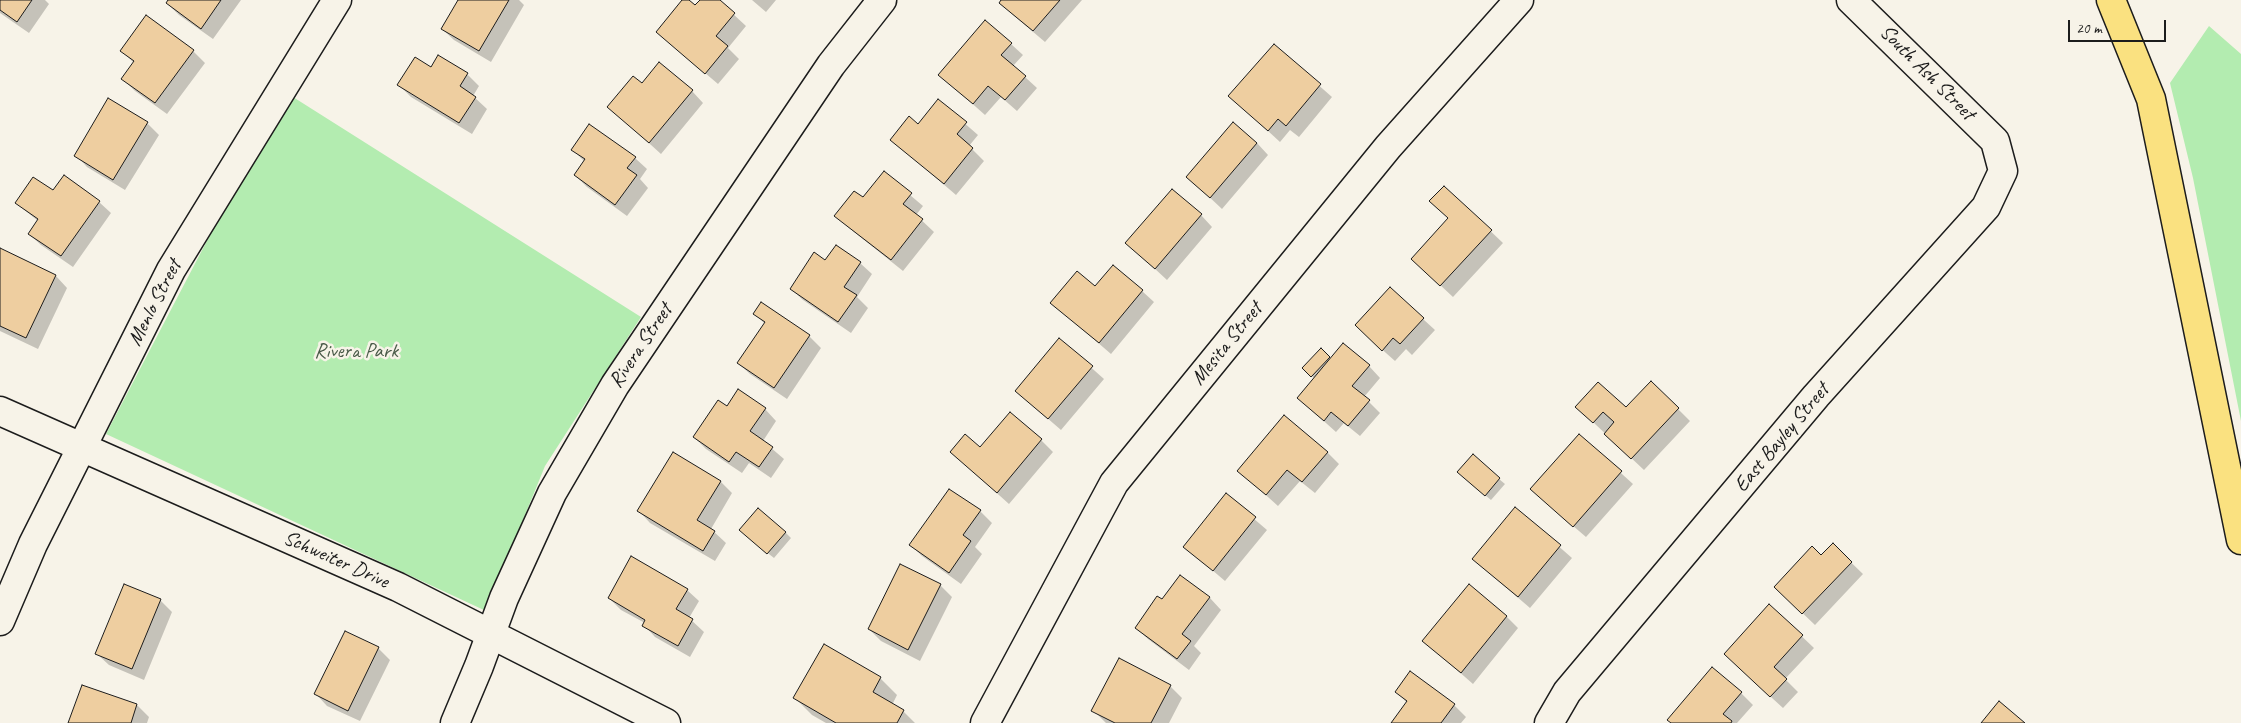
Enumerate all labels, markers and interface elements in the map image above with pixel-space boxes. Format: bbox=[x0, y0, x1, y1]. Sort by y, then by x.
scale bar bbox=[2071, 10, 2168, 42]
text: 20 m bbox=[2076, 19, 2102, 38]
street label: South Ash Street bbox=[1874, 20, 1980, 126]
street label: Menlo Street bbox=[123, 256, 187, 350]
street label: Mesita Street bbox=[1186, 297, 1268, 391]
street label: Rivera Street bbox=[604, 299, 678, 393]
park label: Rivera Park bbox=[314, 338, 398, 364]
street label: East Bayley Street bbox=[1729, 378, 1835, 498]
street label: Schweiter Drive bbox=[279, 526, 393, 594]

